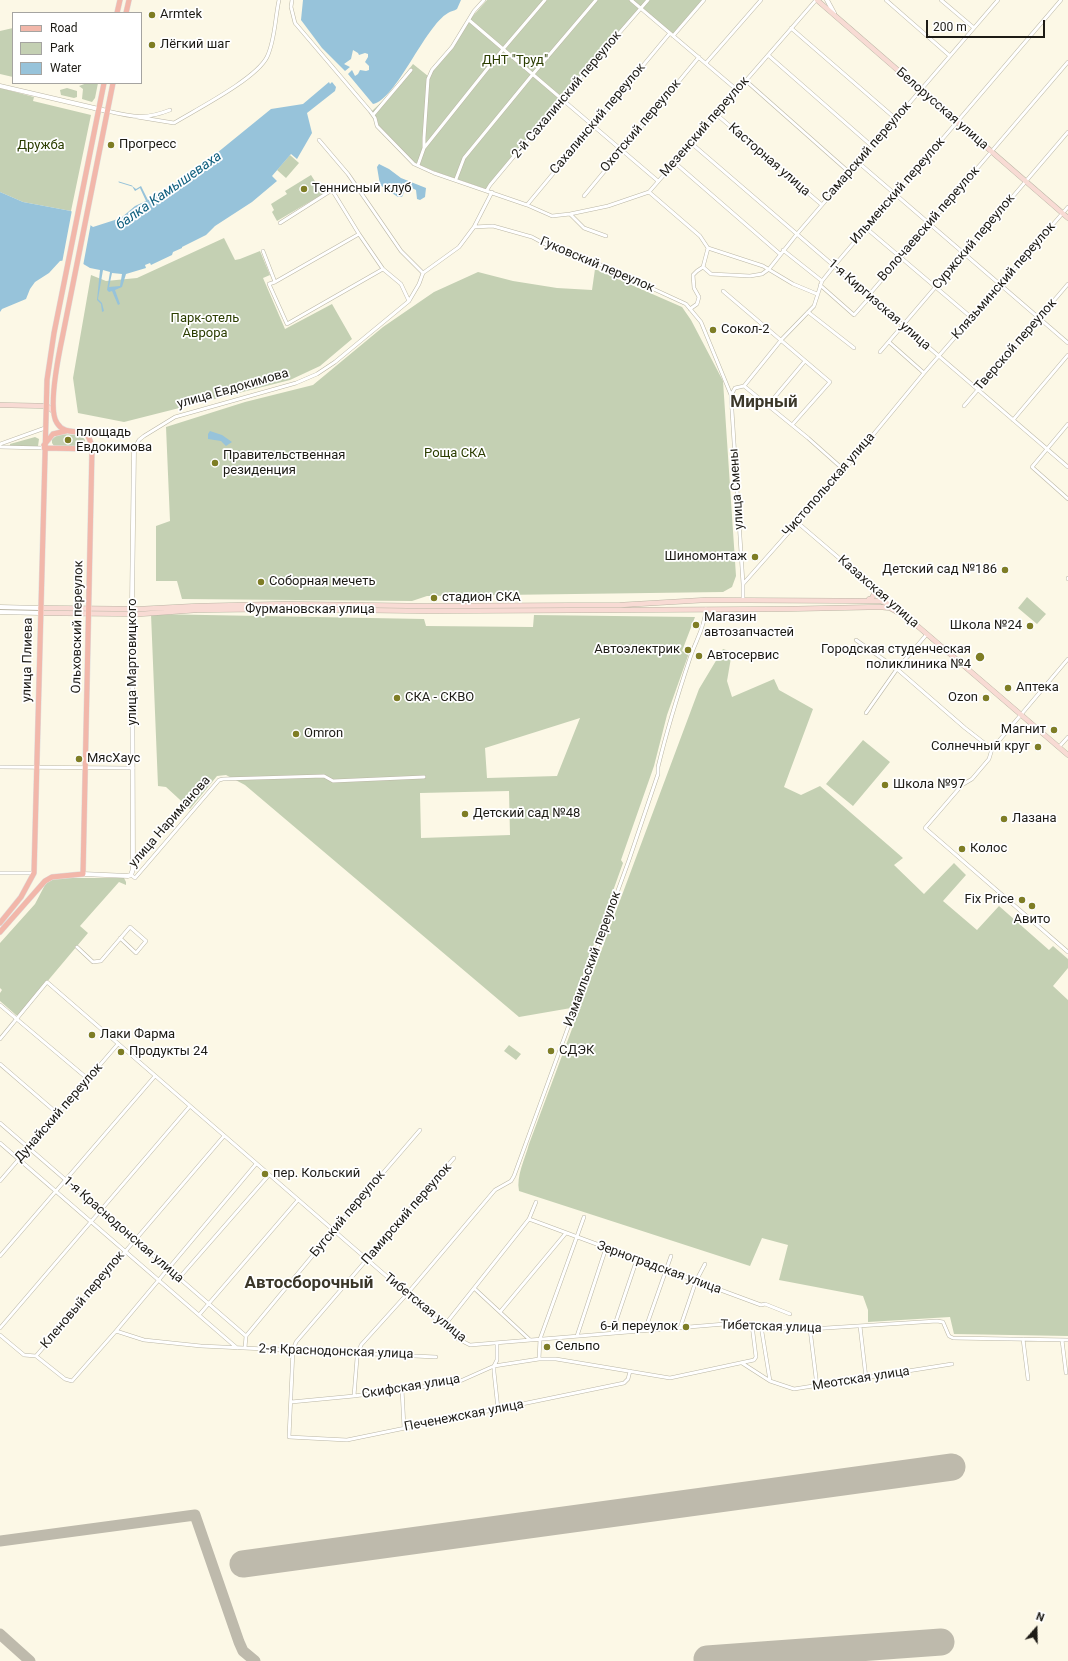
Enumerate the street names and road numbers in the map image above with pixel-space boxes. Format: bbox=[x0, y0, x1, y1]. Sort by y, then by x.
street label: 2-й Сахалинский переулок bbox=[509, 28, 625, 162]
street label: Сахалинский переулок bbox=[547, 60, 649, 178]
street label: Белорусская улица bbox=[893, 65, 991, 153]
street label: Мезенский переулок bbox=[657, 74, 753, 180]
street label: Охотский переулок bbox=[598, 76, 684, 176]
street label: Самарский переулок bbox=[819, 99, 915, 205]
street label: Касторная улица bbox=[725, 120, 813, 200]
street label: Ильменский переулок bbox=[847, 134, 949, 248]
street label: Волочаевский переулок bbox=[875, 163, 983, 285]
street label: Суржский переулок bbox=[929, 191, 1019, 293]
street label: Клязьминский переулок bbox=[949, 219, 1059, 343]
street label: Гуковский переулок bbox=[538, 234, 656, 296]
street label: 1-я Киргизская улица bbox=[825, 256, 933, 354]
street label: Тверской переулок bbox=[972, 296, 1060, 394]
street label: улица Евдокимова bbox=[176, 366, 290, 412]
street label: Чистопольская улица bbox=[780, 430, 878, 540]
street label: улица Смены bbox=[726, 448, 748, 530]
street label: Казахская улица bbox=[834, 553, 922, 631]
street label: Ольховский переулок bbox=[69, 560, 87, 694]
street label: улица Мартовицкого bbox=[125, 598, 141, 726]
street label: Фурмановская улица bbox=[245, 602, 375, 618]
street label: улица Плиева bbox=[19, 618, 37, 702]
street label: улица Нариманова bbox=[126, 773, 214, 871]
street label: Измаильский переулок bbox=[561, 889, 625, 1029]
street label: Дунайский переулок bbox=[12, 1060, 106, 1166]
street label: Памирский переулок bbox=[359, 1160, 455, 1268]
street label: Бугский переулок bbox=[307, 1168, 389, 1260]
street label: 1-я Краснодонская улица bbox=[59, 1173, 187, 1287]
street label: Зерноградская улица bbox=[595, 1238, 723, 1298]
street label: Кленовый переулок bbox=[38, 1248, 128, 1352]
street label: Тибетская улица bbox=[381, 1270, 469, 1346]
street label: Тибетская улица bbox=[720, 1317, 822, 1337]
street label: 2-я Краснодонская улица bbox=[258, 1342, 414, 1362]
street label: Меотская улица bbox=[811, 1364, 911, 1394]
street label: Скифская улица bbox=[361, 1372, 461, 1402]
street label: Печенежская улица bbox=[403, 1397, 525, 1435]

